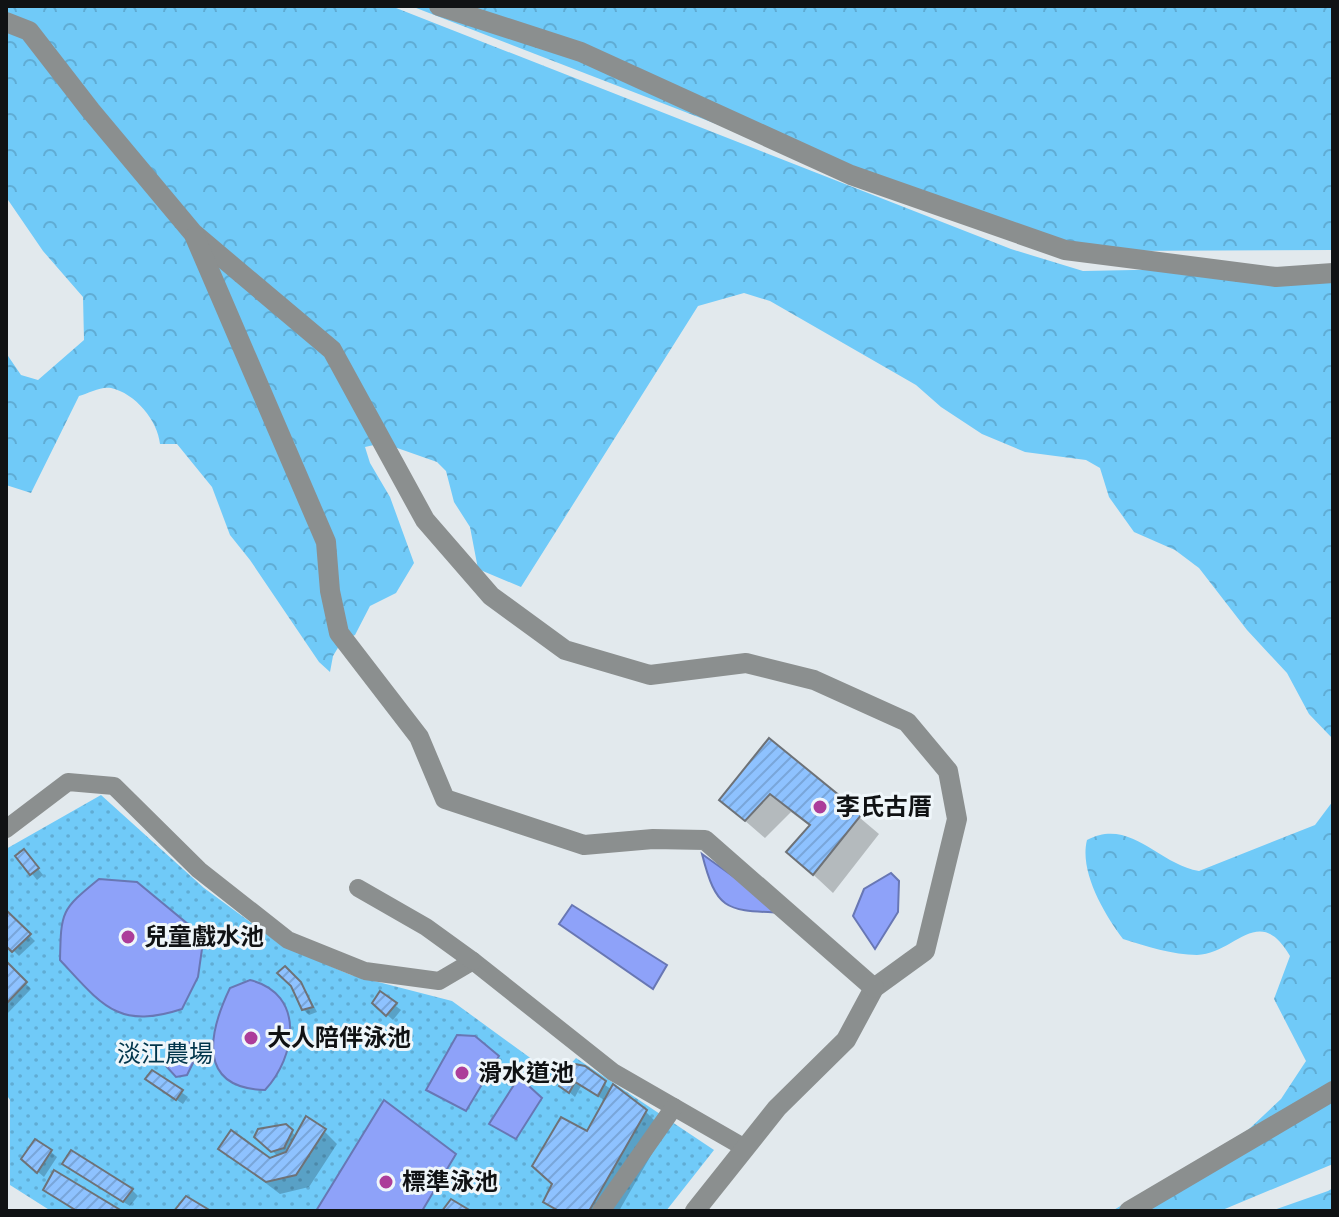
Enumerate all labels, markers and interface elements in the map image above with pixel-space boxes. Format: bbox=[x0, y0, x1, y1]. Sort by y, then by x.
place label: 李氏古厝 bbox=[836, 793, 932, 821]
marker: 李氏古厝 bbox=[811, 798, 829, 816]
place label: 兒童戲水池 bbox=[144, 923, 264, 951]
marker: 兒童戲水池 bbox=[119, 928, 137, 946]
place label: 大人陪伴泳池 bbox=[267, 1024, 411, 1052]
marker: 大人陪伴泳池 bbox=[242, 1029, 260, 1047]
park label: 淡江農場 bbox=[117, 1040, 213, 1068]
place label: 滑水道池 bbox=[478, 1059, 574, 1087]
marker: 滑水道池 bbox=[453, 1064, 471, 1082]
place label: 標準泳池 bbox=[402, 1168, 498, 1196]
marker: 標準泳池 bbox=[377, 1173, 395, 1191]

